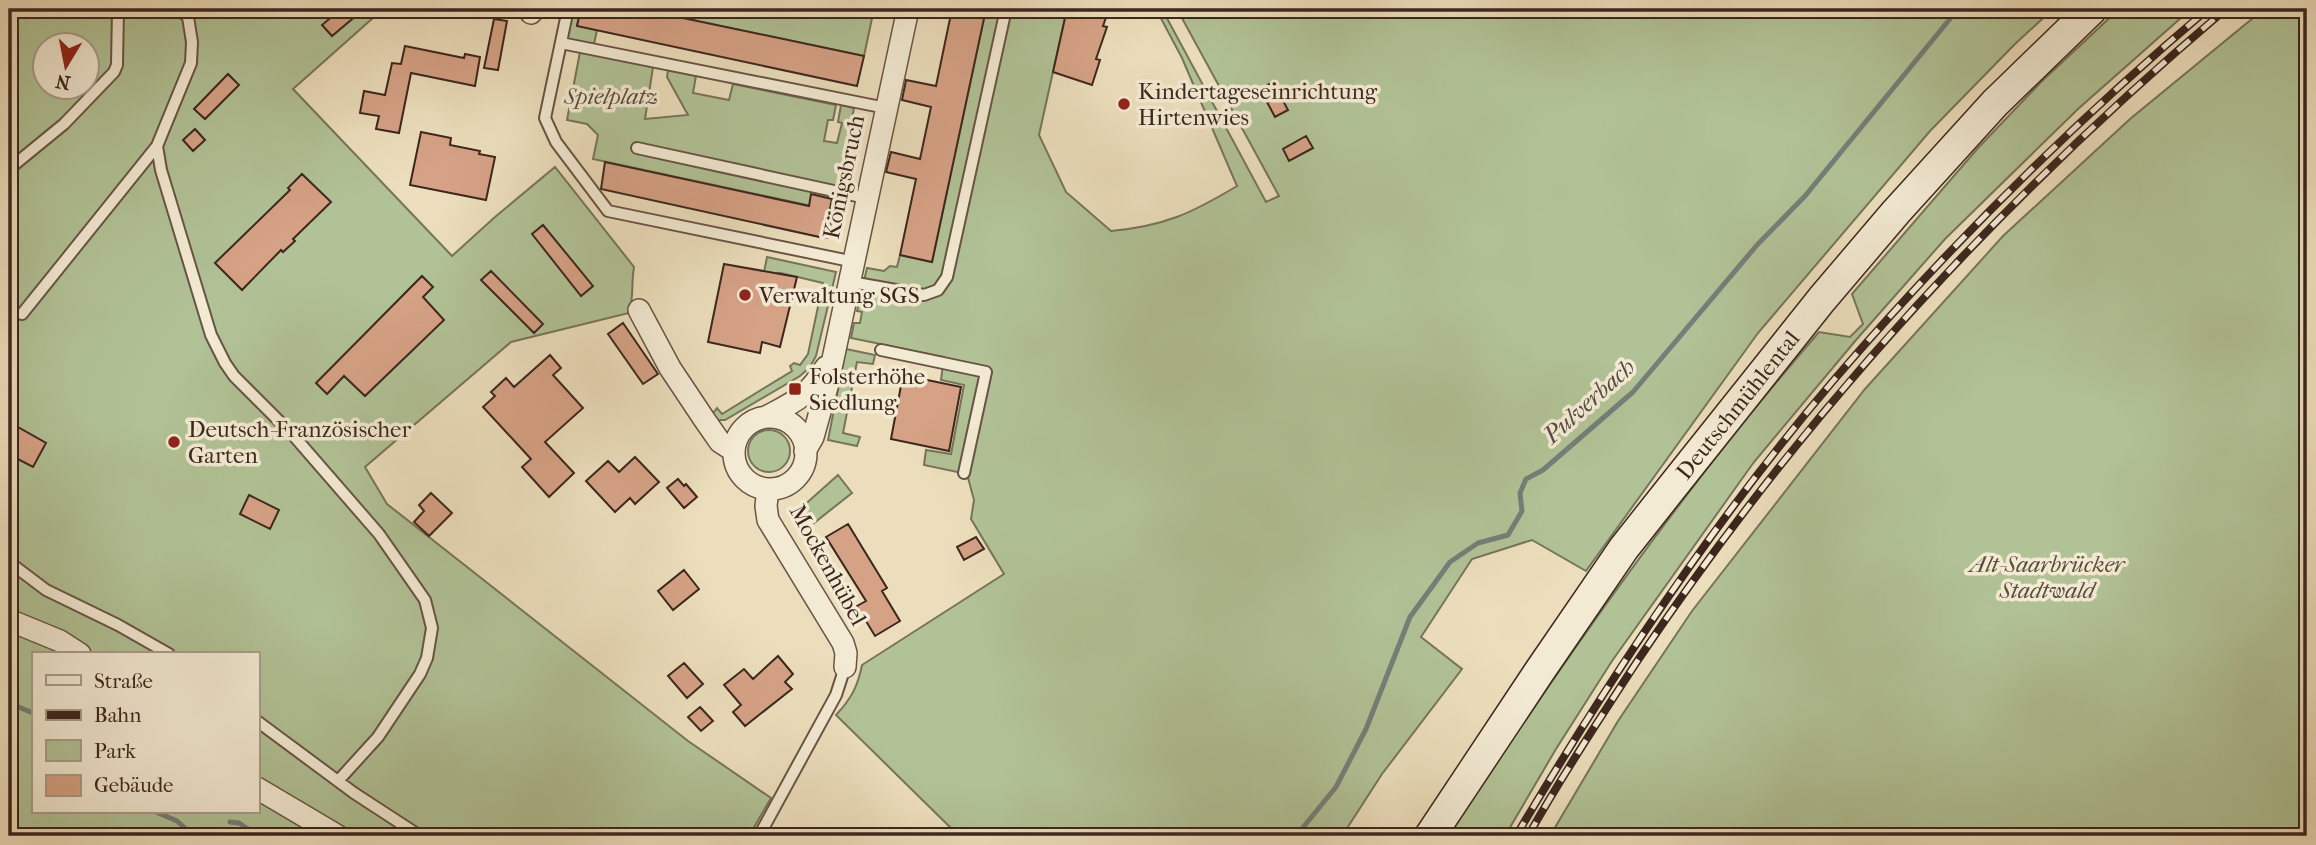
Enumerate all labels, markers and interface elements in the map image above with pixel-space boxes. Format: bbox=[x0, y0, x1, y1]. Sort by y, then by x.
north arrow bbox=[32, 32, 102, 102]
text: N bbox=[54, 70, 72, 94]
place label: Kindertageseinrichtung Hirtenwies bbox=[1138, 78, 1378, 131]
park label: Spielplatz bbox=[563, 83, 658, 110]
marker: Kindertageseinrichtung Hirtenwies bbox=[1116, 96, 1132, 112]
street label: Königsbruch bbox=[818, 112, 870, 242]
place label: Verwaltung SGS bbox=[758, 282, 920, 309]
marker: Verwaltung SGS bbox=[737, 287, 753, 303]
street label: Deutschmühlental bbox=[1670, 325, 1805, 485]
water label: Pulverbach bbox=[1537, 353, 1640, 450]
place label: Folsterhöhe Siedlung bbox=[809, 363, 925, 416]
marker: Folsterhöhe Siedlung bbox=[787, 381, 803, 397]
place label: Deutsch-Französischer Garten bbox=[188, 416, 411, 469]
marker: Deutsch-Französischer Garten bbox=[166, 434, 182, 450]
street label: Mockenhübel bbox=[784, 500, 873, 631]
park label: Alt-Saarbrücker Stadtwald bbox=[1967, 551, 2126, 604]
legend bbox=[32, 652, 259, 814]
text: Straße bbox=[94, 669, 153, 693]
text: Bahn bbox=[94, 703, 141, 727]
text: Park bbox=[94, 739, 136, 763]
text: Gebäude bbox=[94, 773, 174, 797]

